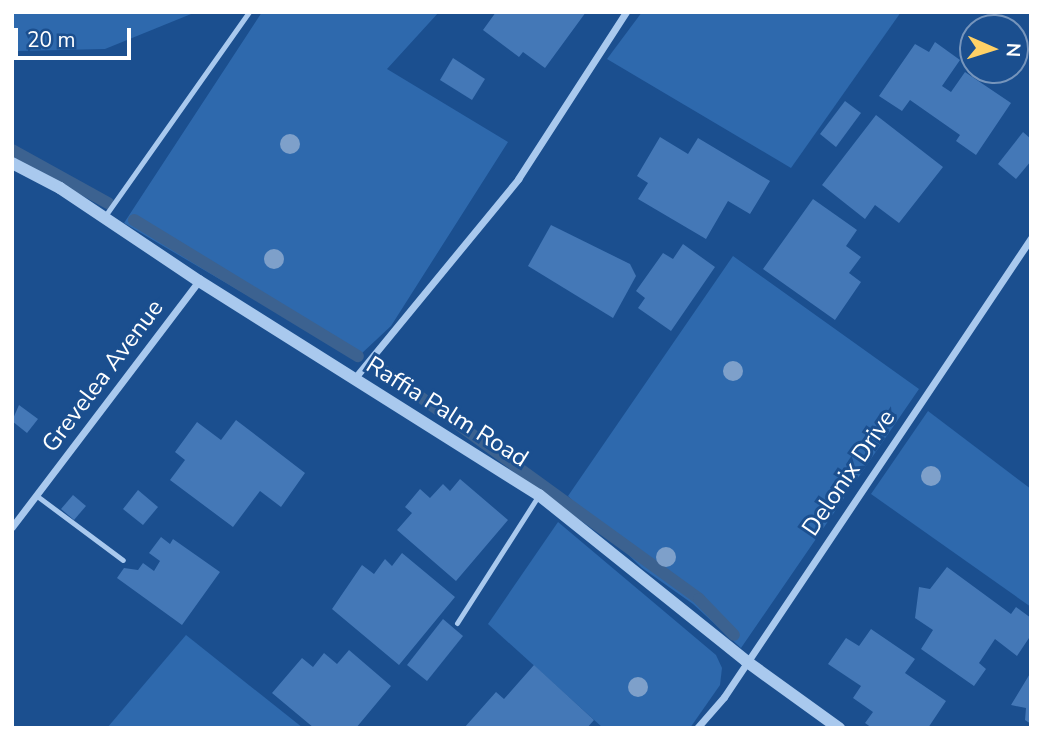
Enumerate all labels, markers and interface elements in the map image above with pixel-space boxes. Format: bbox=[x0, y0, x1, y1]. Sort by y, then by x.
scale bar bbox=[18, 14, 135, 58]
north arrow bbox=[959, 14, 1029, 84]
text: 20 m bbox=[27, 26, 76, 54]
text: N bbox=[1000, 42, 1026, 58]
street label: Grevelea Avenue bbox=[36, 294, 170, 458]
street label: Raffia Palm Road bbox=[361, 351, 533, 473]
street label: Delonix Drive bbox=[796, 405, 902, 541]

